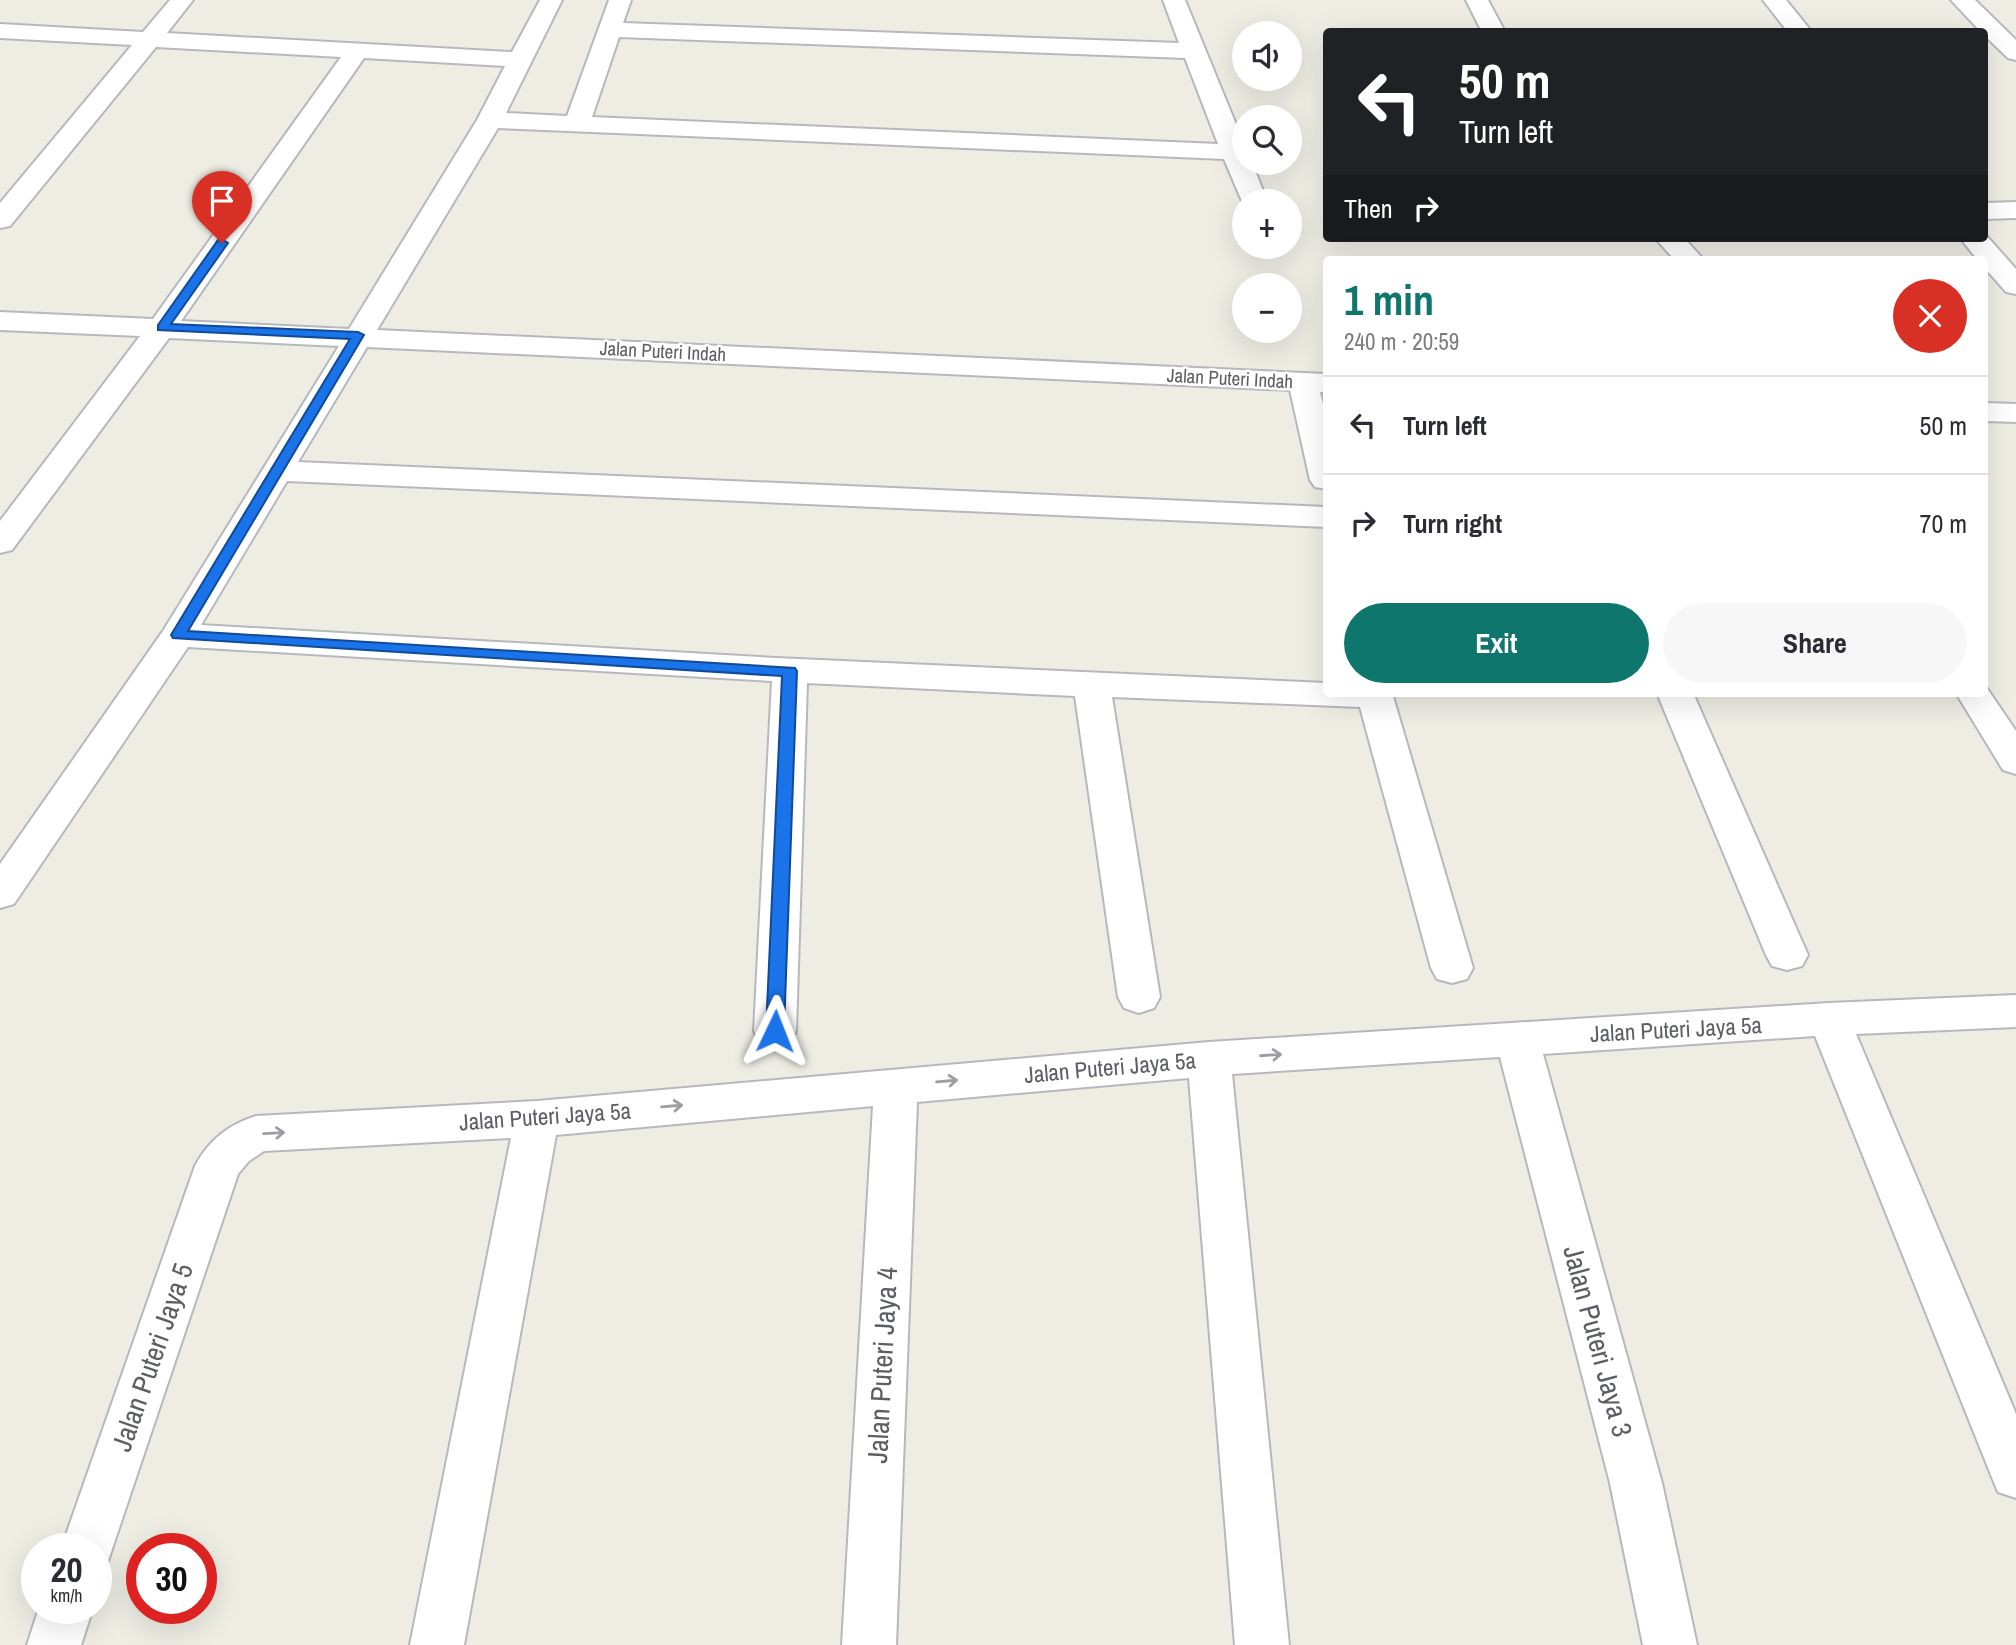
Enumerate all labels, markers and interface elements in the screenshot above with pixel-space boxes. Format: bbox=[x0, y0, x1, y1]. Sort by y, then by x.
map controls bbox=[1232, 21, 1302, 343]
button: sound bbox=[1232, 21, 1302, 91]
text: 50 m bbox=[1459, 47, 1551, 113]
icon: left bbox=[1344, 56, 1435, 147]
button: search bbox=[1232, 105, 1302, 175]
text: Turn left bbox=[1459, 110, 1553, 153]
pin bbox=[192, 171, 252, 243]
icon: arrive bbox=[203, 182, 241, 220]
button: + bbox=[1232, 189, 1302, 259]
icon: right bbox=[1407, 189, 1445, 227]
text: Then bbox=[1344, 191, 1393, 226]
text: 1 min bbox=[1344, 272, 1434, 328]
button: − bbox=[1232, 273, 1302, 343]
button: close bbox=[1893, 279, 1967, 353]
text: 240 m · 20:59 bbox=[1344, 326, 1459, 357]
street label: Jalan Puteri Indah bbox=[599, 335, 727, 367]
street label: Jalan Puteri Indah bbox=[1166, 362, 1294, 394]
icon: left bbox=[1344, 406, 1382, 444]
text: Turn left bbox=[1403, 408, 1487, 443]
text: 50 m bbox=[1920, 408, 1967, 443]
icon: right bbox=[1344, 504, 1382, 542]
text: Turn right bbox=[1403, 506, 1502, 541]
text: 70 m bbox=[1920, 506, 1967, 541]
button: Exit bbox=[1344, 603, 1649, 683]
button: Share bbox=[1663, 603, 1967, 683]
position arrow bbox=[738, 994, 812, 1068]
street label: Jalan Puteri Jaya 5a bbox=[1589, 1009, 1763, 1049]
street label: Jalan Puteri Jaya 5a bbox=[1023, 1044, 1198, 1090]
one-way arrow bbox=[1260, 1048, 1282, 1061]
one-way arrow bbox=[935, 1074, 958, 1087]
street label: Jalan Puteri Jaya 5a bbox=[458, 1095, 632, 1137]
one-way arrow bbox=[660, 1099, 682, 1112]
one-way arrow bbox=[262, 1126, 285, 1139]
street label: Jalan Puteri Jaya 3 bbox=[1554, 1241, 1642, 1441]
street label: Jalan Puteri Jaya 5 bbox=[102, 1258, 202, 1456]
street label: Jalan Puteri Jaya 4 bbox=[858, 1266, 906, 1464]
speed limit sign: 30 bbox=[126, 1533, 217, 1624]
text: 20 bbox=[51, 1546, 82, 1593]
text: km/h bbox=[51, 1583, 83, 1608]

